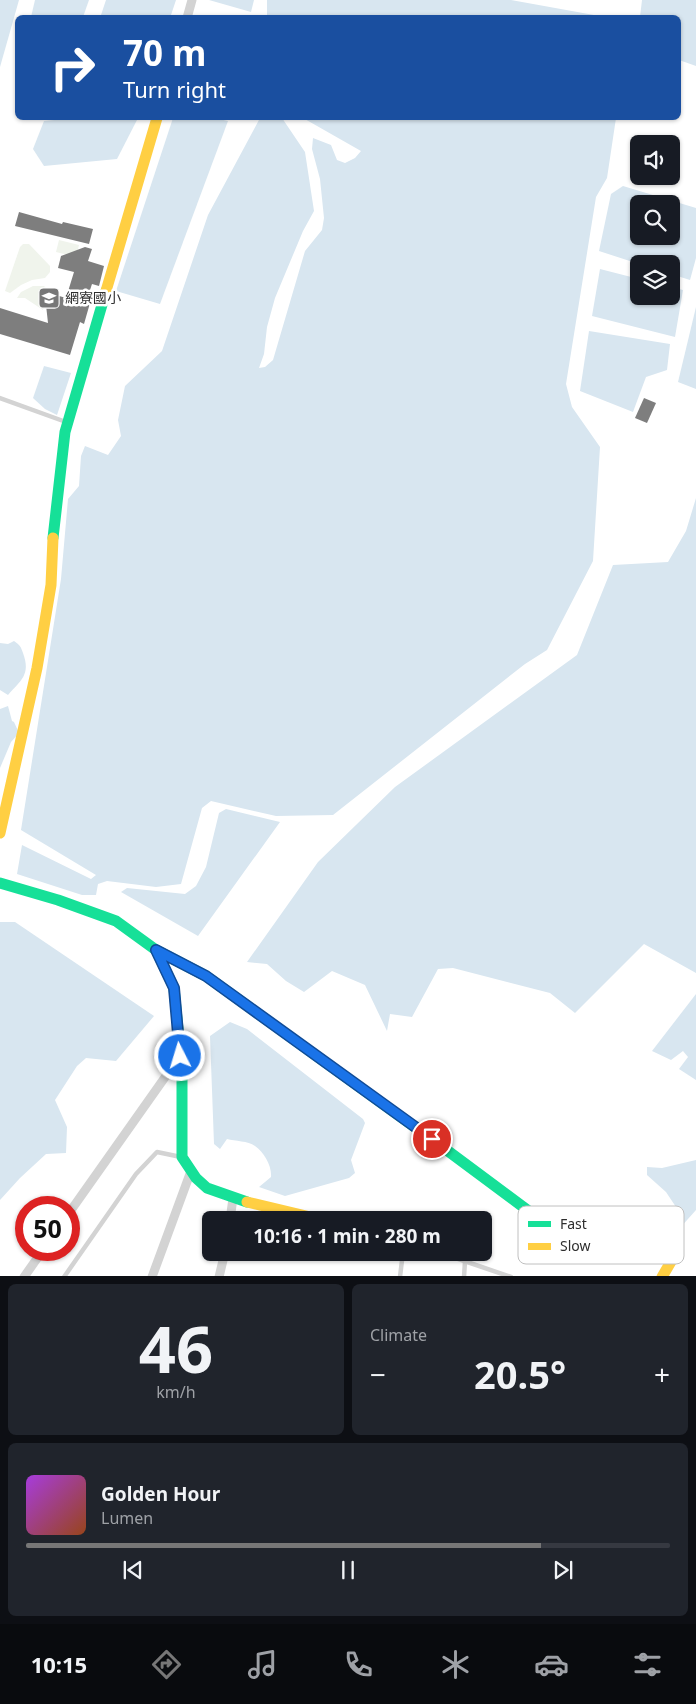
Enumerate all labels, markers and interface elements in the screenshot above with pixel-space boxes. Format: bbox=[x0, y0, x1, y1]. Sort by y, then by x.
text: 70 m bbox=[123, 29, 206, 76]
icon: right bbox=[40, 35, 105, 100]
text: Turn right bbox=[123, 74, 226, 104]
map controls bbox=[630, 135, 680, 305]
button: sound bbox=[630, 135, 680, 185]
button: search bbox=[630, 195, 680, 245]
button: layers bbox=[630, 255, 680, 305]
school or university icon: 網寮國小 bbox=[37, 286, 61, 310]
place label: 網寮國小 bbox=[65, 288, 121, 307]
position arrow bbox=[153, 1029, 205, 1081]
pin bbox=[411, 1118, 453, 1160]
icon: arrive bbox=[418, 1125, 446, 1153]
speed limit sign: 50 bbox=[15, 1196, 80, 1261]
legend bbox=[518, 1206, 684, 1264]
text: Fast bbox=[560, 1214, 587, 1233]
text: 10:16 · 1 min · 280 m bbox=[253, 1223, 441, 1249]
text: Slow bbox=[560, 1236, 591, 1255]
text: 46 bbox=[139, 1304, 213, 1392]
text: Climate bbox=[370, 1324, 427, 1346]
text: 20.5° bbox=[474, 1348, 566, 1400]
text: − bbox=[370, 1355, 386, 1393]
text: + bbox=[654, 1355, 670, 1393]
text: km/h bbox=[156, 1381, 196, 1403]
text: Golden Hour bbox=[101, 1481, 220, 1507]
text: Lumen bbox=[101, 1507, 153, 1529]
icon: previous bbox=[119, 1556, 147, 1584]
icon: pause bbox=[334, 1556, 362, 1584]
icon: next bbox=[549, 1556, 577, 1584]
icon: directions bbox=[149, 1647, 184, 1682]
icon: music bbox=[245, 1647, 280, 1682]
icon: phone bbox=[341, 1647, 376, 1682]
icon: climate bbox=[438, 1647, 473, 1682]
icon: car bbox=[534, 1647, 569, 1682]
icon: filters bbox=[630, 1647, 665, 1682]
text: 10:15 bbox=[31, 1649, 87, 1679]

